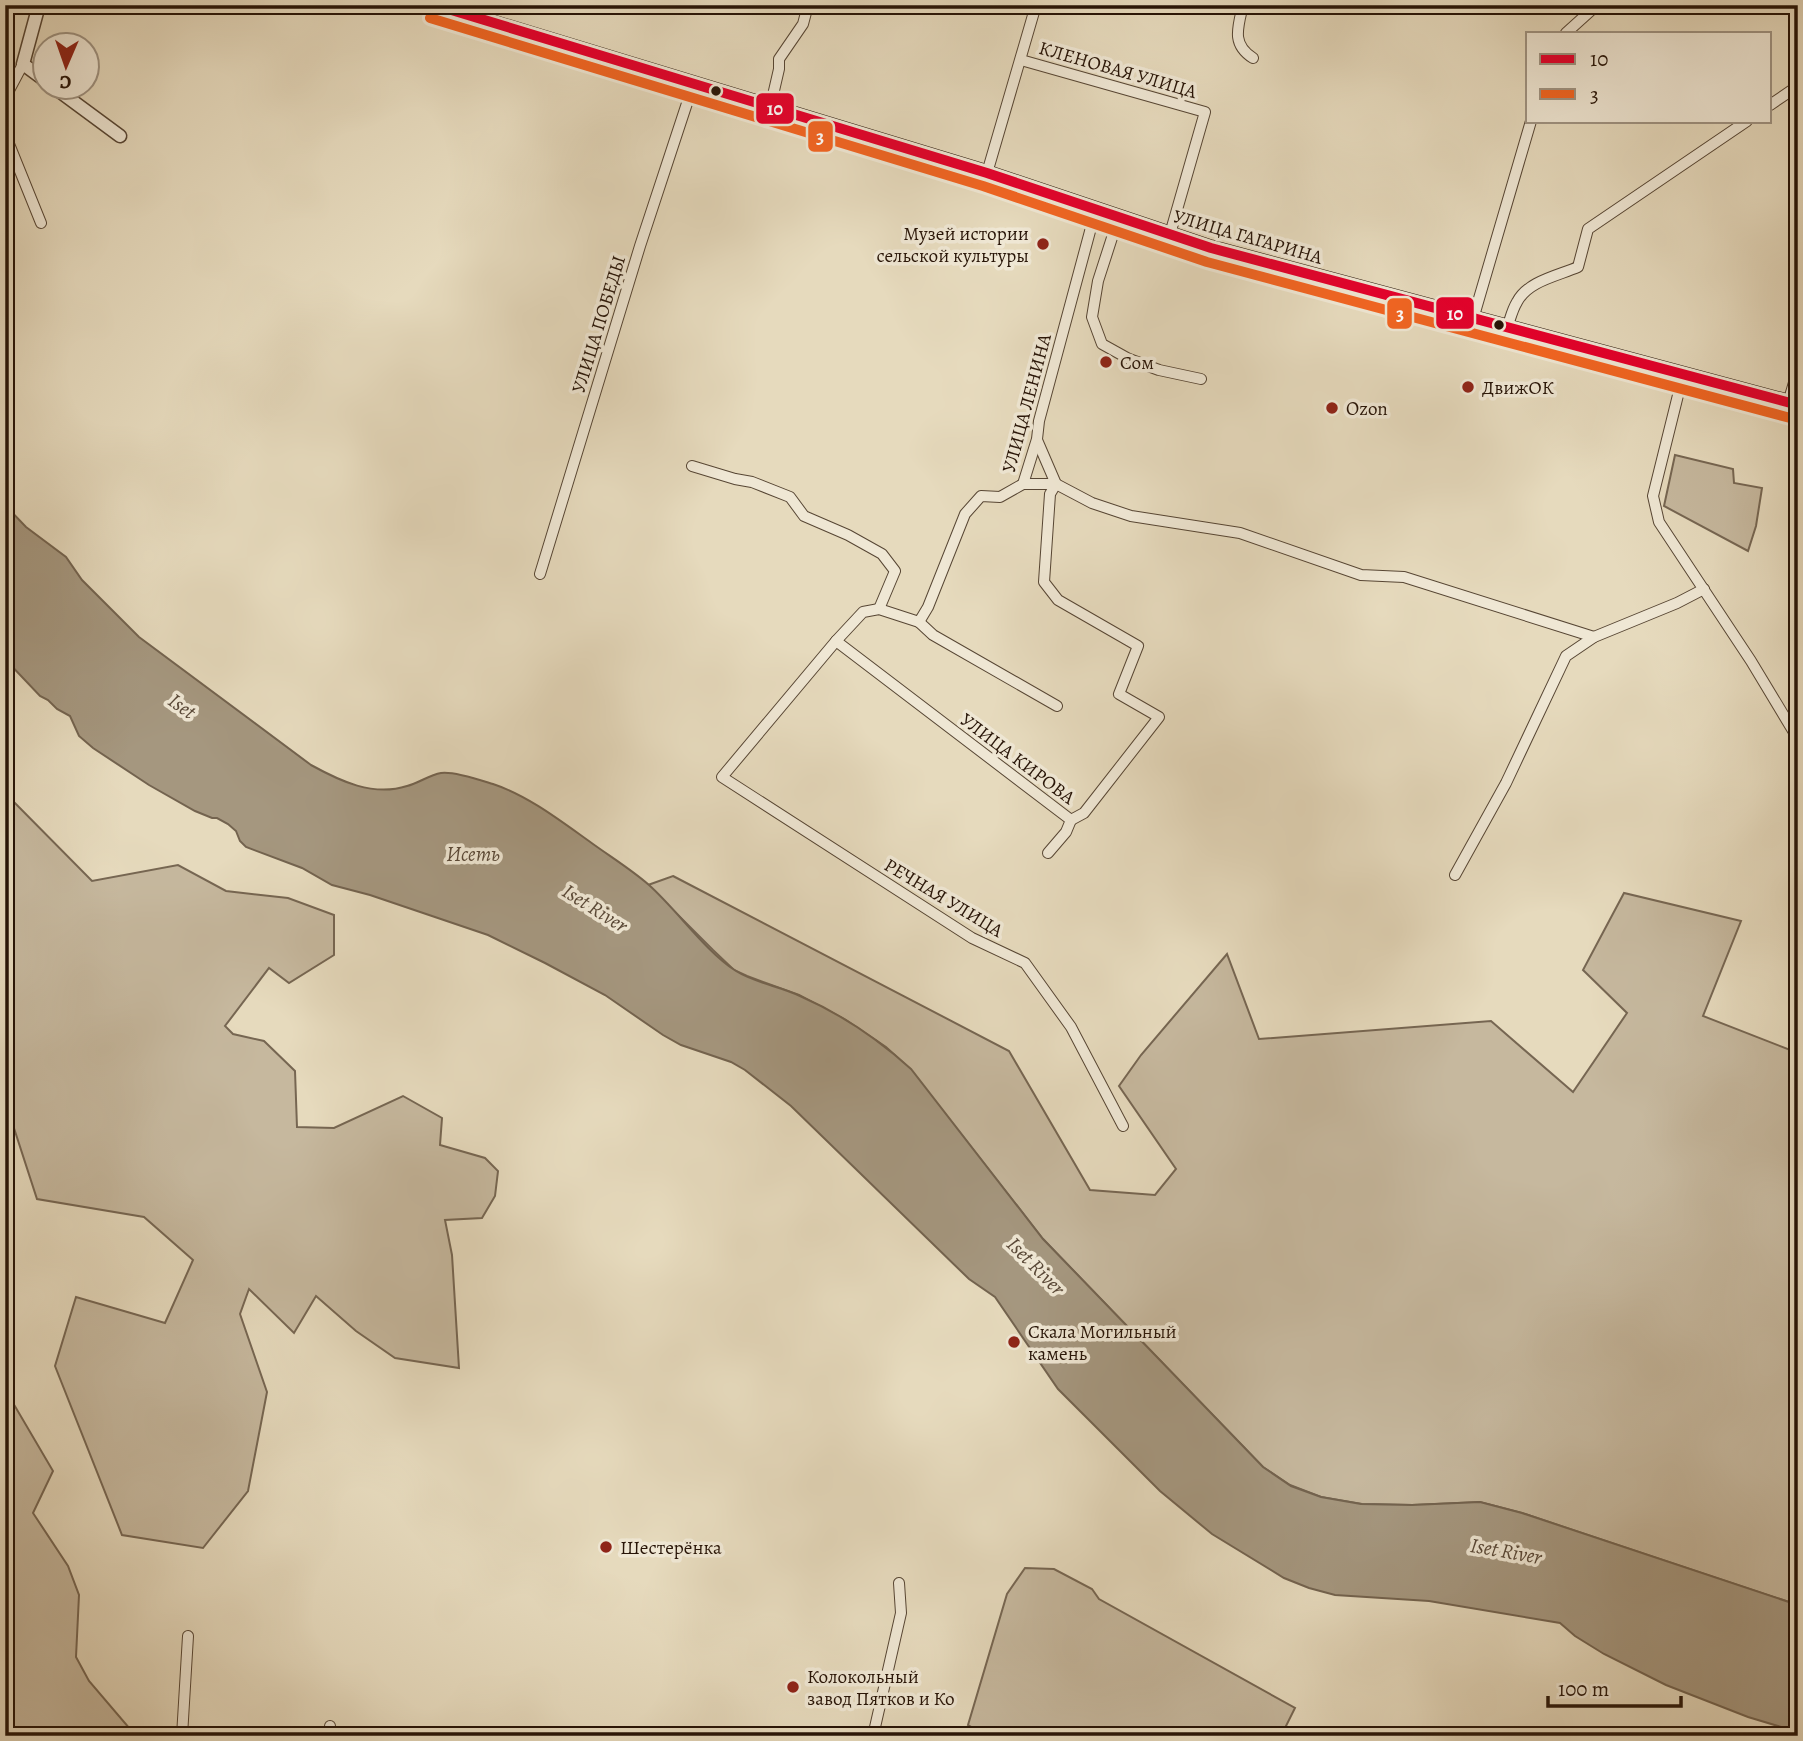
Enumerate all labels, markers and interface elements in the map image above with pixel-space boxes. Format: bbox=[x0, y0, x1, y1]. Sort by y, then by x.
north arrow bbox=[32, 32, 102, 102]
legend bbox=[1526, 32, 1772, 122]
street label: КЛЕНОВАЯ УЛИЦА bbox=[1036, 35, 1201, 105]
text: 10 bbox=[1590, 45, 1608, 73]
text: С bbox=[59, 69, 72, 95]
text: 3 bbox=[1590, 81, 1599, 109]
unlabelled marker bbox=[709, 84, 723, 98]
line badge: 10 bbox=[755, 92, 795, 125]
text: 10 bbox=[767, 96, 784, 122]
line badge: 3 bbox=[807, 120, 834, 153]
text: 3 bbox=[816, 124, 824, 150]
street label: УЛИЦА ГАГАРИНА bbox=[1170, 203, 1326, 271]
place label: Музей истории сельской культуры bbox=[877, 221, 1029, 269]
marker: Музей истории сельской культуры bbox=[1035, 236, 1051, 252]
street label: УЛИЦА ПОБЕДЫ bbox=[566, 252, 632, 396]
line badge: 10 bbox=[1435, 296, 1475, 330]
line badge: 3 bbox=[1386, 297, 1413, 330]
text: 3 bbox=[1396, 301, 1404, 327]
text: 10 bbox=[1447, 301, 1464, 327]
unlabelled marker bbox=[1492, 318, 1506, 332]
street label: УЛИЦА ЛЕНИНА bbox=[996, 330, 1058, 476]
place label: Сом bbox=[1120, 350, 1154, 376]
marker: Сом bbox=[1098, 354, 1114, 370]
place label: ДвижОК bbox=[1482, 375, 1554, 401]
marker: ДвижОК bbox=[1460, 379, 1476, 395]
place label: Ozon bbox=[1346, 396, 1388, 422]
marker: Ozon bbox=[1324, 400, 1340, 416]
water label: Iset bbox=[163, 687, 202, 726]
street label: УЛИЦА КИРОВА bbox=[955, 707, 1081, 811]
water label: Исеть bbox=[446, 840, 500, 868]
street label: РЕЧНАЯ УЛИЦА bbox=[879, 852, 1009, 944]
water label: Iset River bbox=[557, 877, 634, 939]
water label: Iset River bbox=[1001, 1231, 1072, 1302]
place label: Скала Могильный камень bbox=[1028, 1319, 1177, 1367]
marker: Скала Могильный камень bbox=[1006, 1334, 1022, 1350]
water label: Iset River bbox=[1468, 1531, 1545, 1571]
place label: Шестерёнка bbox=[620, 1535, 722, 1561]
marker: Шестерёнка bbox=[598, 1539, 614, 1555]
place label: Колокольный завод Пятков и Ко bbox=[807, 1664, 955, 1712]
scale bar bbox=[1548, 1664, 1680, 1708]
text: 100 m bbox=[1558, 1675, 1609, 1703]
marker: Колокольный завод Пятков и Ко bbox=[785, 1679, 801, 1695]

